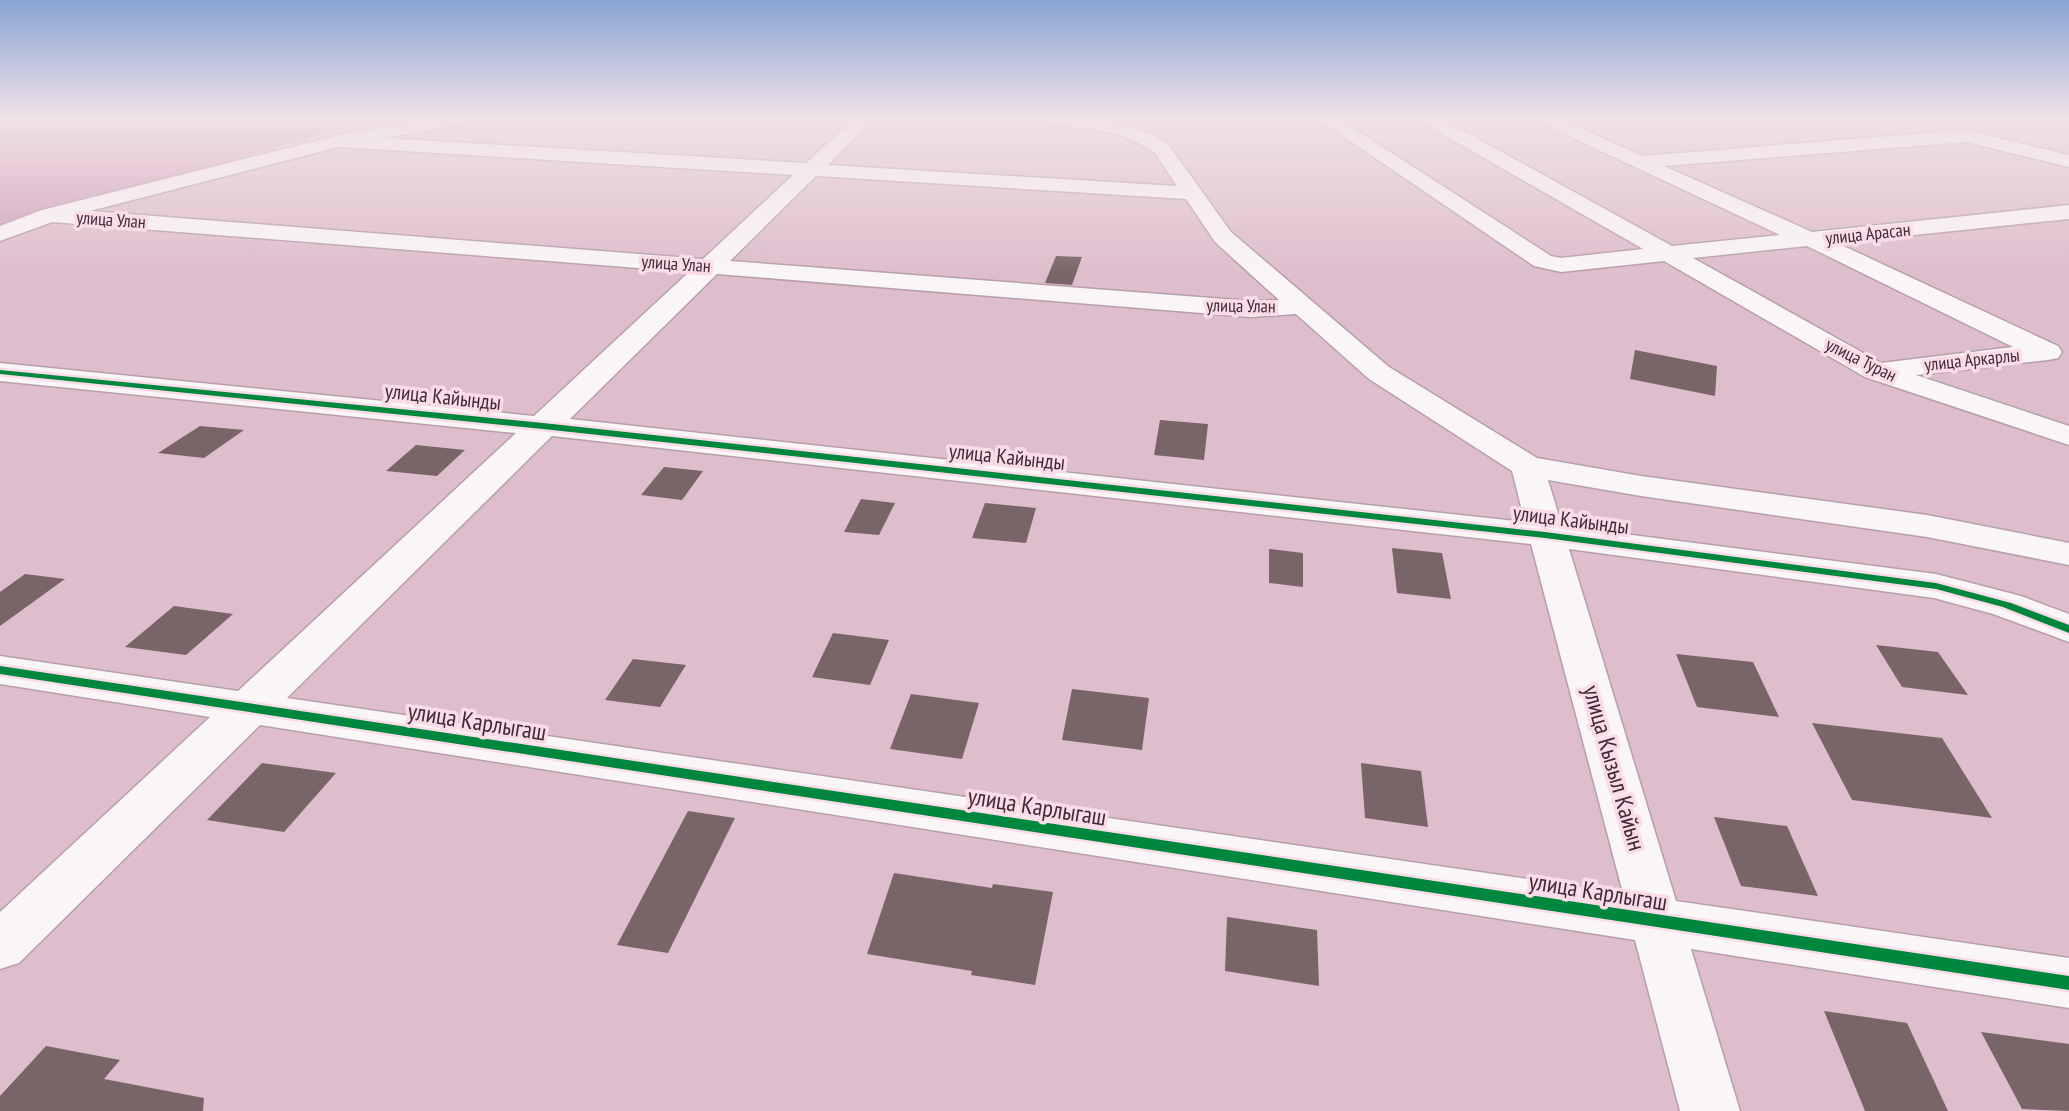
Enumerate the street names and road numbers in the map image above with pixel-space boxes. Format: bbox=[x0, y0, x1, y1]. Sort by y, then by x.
street label: улица Улан bbox=[76, 206, 146, 233]
street label: улица Арасан bbox=[1824, 218, 1912, 249]
street label: улица Улан bbox=[641, 250, 711, 277]
street label: улица Улан bbox=[1206, 293, 1276, 318]
street label: улица Туран bbox=[1822, 333, 1900, 387]
street label: улица Аркарлы bbox=[1923, 343, 2021, 376]
street label: улица Кайынды bbox=[384, 377, 502, 416]
street label: улица Кайынды bbox=[948, 437, 1066, 476]
street label: улица Кайынды bbox=[1512, 499, 1630, 540]
street label: улица Кызыл Кайын bbox=[1576, 682, 1653, 854]
street label: улица Карлыгаш bbox=[406, 695, 549, 748]
street label: улица Карлыгаш bbox=[966, 780, 1109, 833]
street label: улица Карлыгаш bbox=[1527, 865, 1670, 918]

